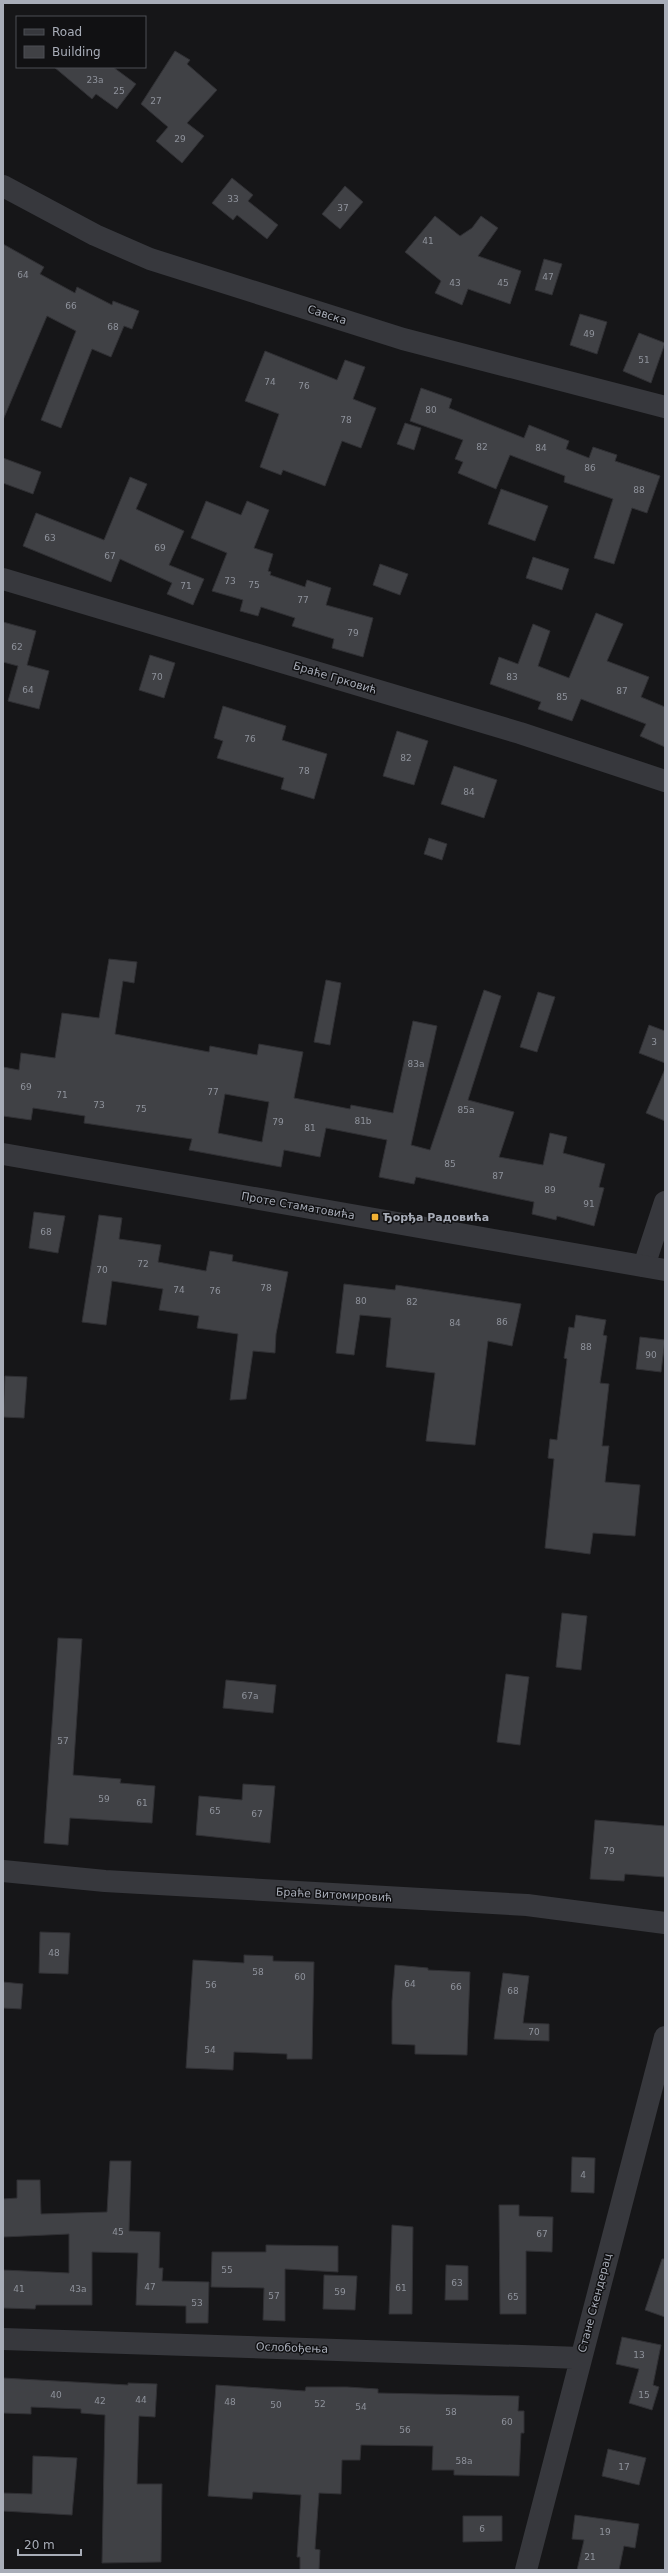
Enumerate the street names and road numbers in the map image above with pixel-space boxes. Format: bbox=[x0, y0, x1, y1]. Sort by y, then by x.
street label: Савска bbox=[306, 303, 348, 327]
street label: Браће Грковић bbox=[292, 659, 378, 697]
street label: Проте Стаматовића bbox=[240, 1190, 356, 1222]
street label: Браће Витомировић bbox=[275, 1885, 393, 1905]
street label: Стане Скендерац bbox=[576, 2252, 614, 2354]
street label: Ослобођења bbox=[256, 2340, 328, 2356]

